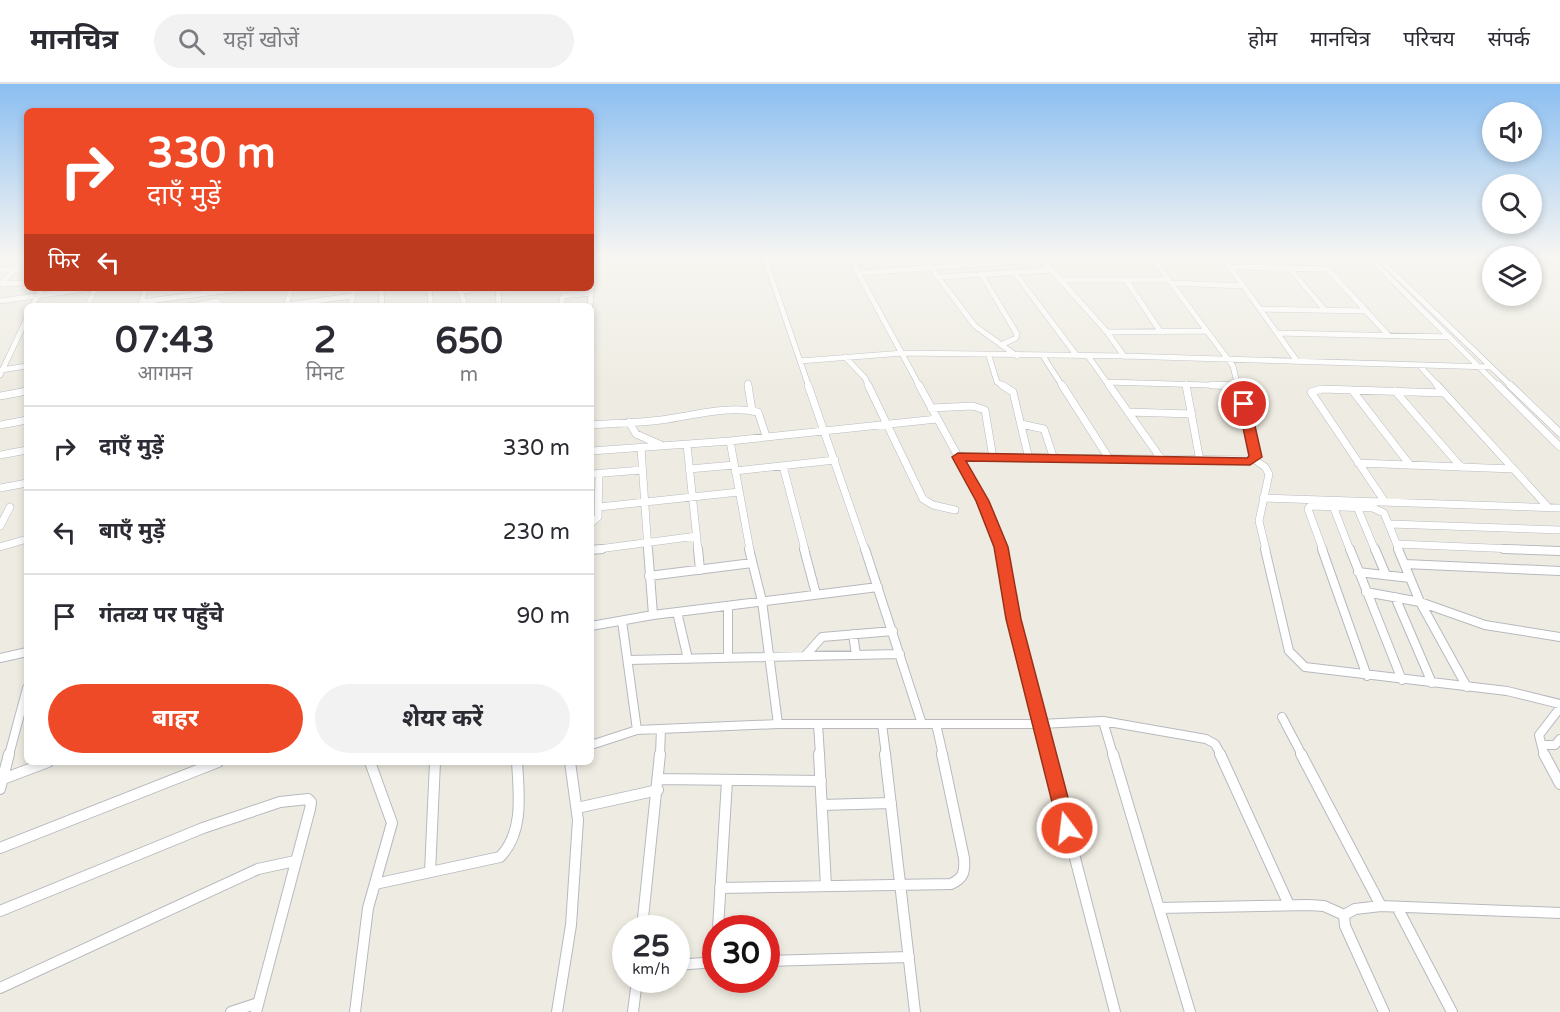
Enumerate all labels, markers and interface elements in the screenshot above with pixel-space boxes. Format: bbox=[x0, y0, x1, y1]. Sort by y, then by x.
search box bbox=[154, 14, 574, 68]
text: मानचित्र bbox=[30, 23, 118, 57]
icon: search bbox=[175, 25, 208, 58]
text: यहाँ खोजें bbox=[223, 27, 299, 53]
text: होम bbox=[1248, 27, 1277, 52]
text: मानचित्र bbox=[1310, 27, 1370, 52]
text: परिचय bbox=[1403, 27, 1455, 52]
text: संपर्क bbox=[1488, 27, 1530, 52]
map controls bbox=[1482, 102, 1542, 306]
button: sound bbox=[1482, 102, 1542, 162]
text: 330 m bbox=[147, 128, 276, 179]
icon: right bbox=[48, 132, 126, 210]
button: search bbox=[1482, 174, 1542, 234]
text: दाएँ मुड़ें bbox=[147, 179, 221, 212]
icon: left bbox=[92, 246, 125, 279]
button: layers bbox=[1482, 246, 1542, 306]
text: फिर bbox=[48, 248, 80, 274]
text: 07:43 bbox=[115, 319, 215, 362]
text: 2 bbox=[314, 319, 336, 362]
text: 650 bbox=[435, 320, 503, 363]
text: आगमन bbox=[138, 362, 192, 386]
text: मिनट bbox=[306, 362, 344, 386]
text: m bbox=[460, 363, 478, 387]
pin bbox=[1218, 378, 1269, 429]
icon: arrive bbox=[1227, 387, 1260, 420]
icon: right bbox=[48, 432, 81, 465]
text: दाएँ मुड़ें bbox=[99, 434, 164, 460]
text: 330 m bbox=[503, 435, 570, 461]
icon: left bbox=[48, 516, 81, 549]
text: बाएँ मुड़ें bbox=[99, 518, 165, 544]
text: 230 m bbox=[503, 519, 570, 545]
icon: arrive bbox=[48, 600, 81, 633]
text: गंतव्य पर पहुँचे bbox=[99, 602, 224, 628]
text: 90 m bbox=[516, 603, 570, 629]
button: बाहर bbox=[48, 684, 303, 753]
button: शेयर करें bbox=[315, 684, 570, 753]
position arrow bbox=[1035, 796, 1099, 860]
speed limit sign: 30 bbox=[702, 915, 780, 993]
text: 25 bbox=[632, 928, 670, 965]
text: km/h bbox=[632, 960, 670, 978]

